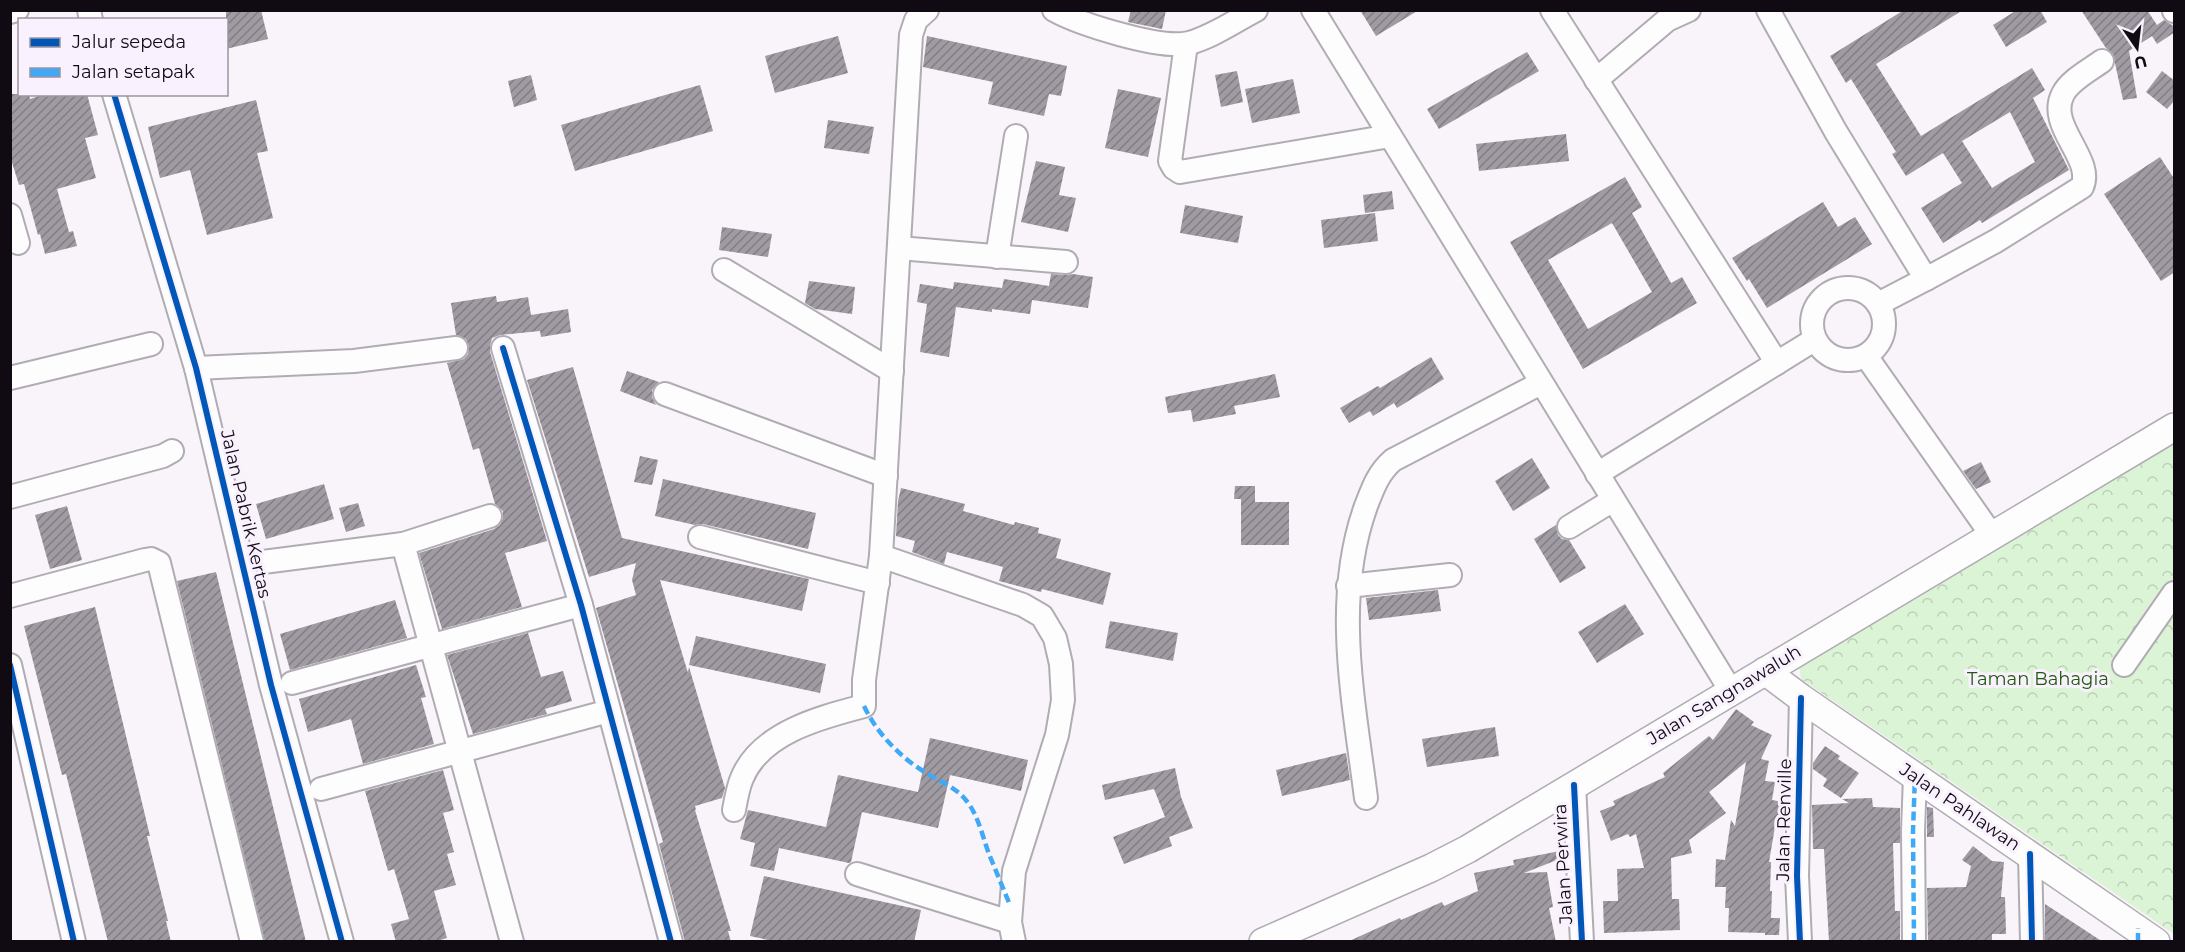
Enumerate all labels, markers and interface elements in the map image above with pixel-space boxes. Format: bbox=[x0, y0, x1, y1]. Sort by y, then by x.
legend bbox=[18, 18, 228, 96]
north arrow bbox=[2107, 18, 2167, 78]
text: Jalur sepeda bbox=[71, 31, 186, 53]
text: U bbox=[2132, 51, 2149, 73]
text: Jalan setapak bbox=[71, 61, 195, 83]
street label: Jalan Pabrik Kertas bbox=[216, 427, 276, 600]
street label: Jalan Sangnawaluh bbox=[1642, 640, 1805, 750]
park label: Taman Bahagia bbox=[1967, 668, 2109, 690]
street label: Jalan Renville bbox=[1772, 758, 1796, 883]
street label: Jalan Pahlawan bbox=[1895, 758, 2025, 856]
street label: Jalan Perwira bbox=[1549, 803, 1577, 926]

